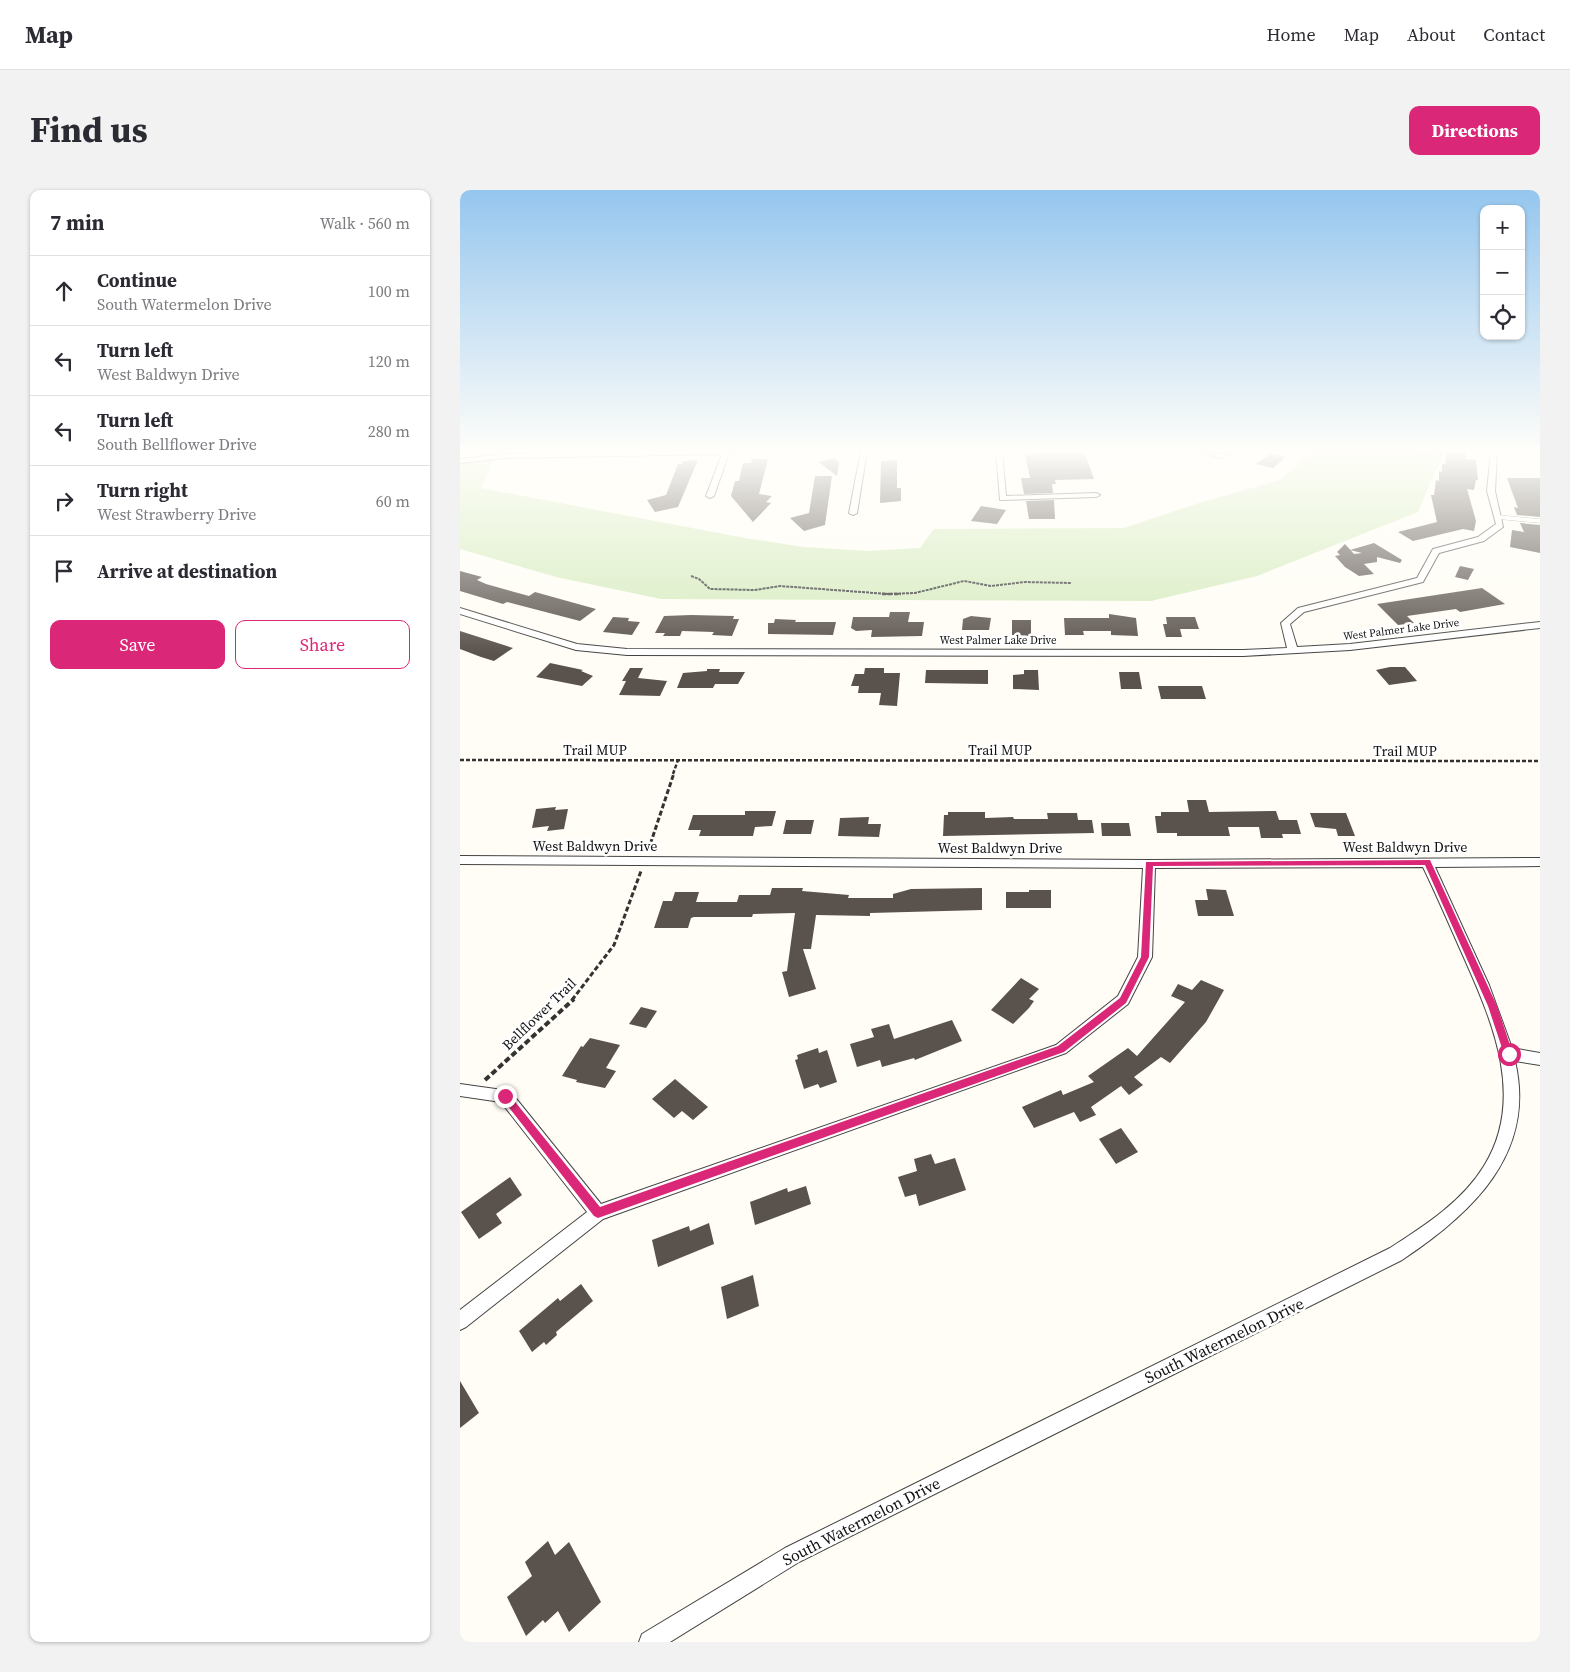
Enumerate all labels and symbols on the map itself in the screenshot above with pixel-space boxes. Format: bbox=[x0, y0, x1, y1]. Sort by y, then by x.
street label: West Palmer Lake Drive bbox=[1342, 615, 1460, 644]
street label: West Palmer Lake Drive bbox=[939, 633, 1057, 648]
street label: Trail MUP bbox=[563, 740, 627, 760]
street label: Trail MUP bbox=[968, 740, 1032, 760]
street label: Trail MUP bbox=[1373, 741, 1437, 761]
street label: West Baldwyn Drive bbox=[533, 836, 657, 856]
street label: West Baldwyn Drive bbox=[1343, 837, 1467, 857]
street label: West Baldwyn Drive bbox=[938, 838, 1062, 858]
street label: Bellflower Trail bbox=[497, 973, 581, 1055]
route start bbox=[1498, 1043, 1521, 1066]
route end bbox=[494, 1085, 517, 1108]
street label: South Watermelon Drive bbox=[1141, 1292, 1307, 1388]
street label: South Watermelon Drive bbox=[778, 1472, 944, 1570]

